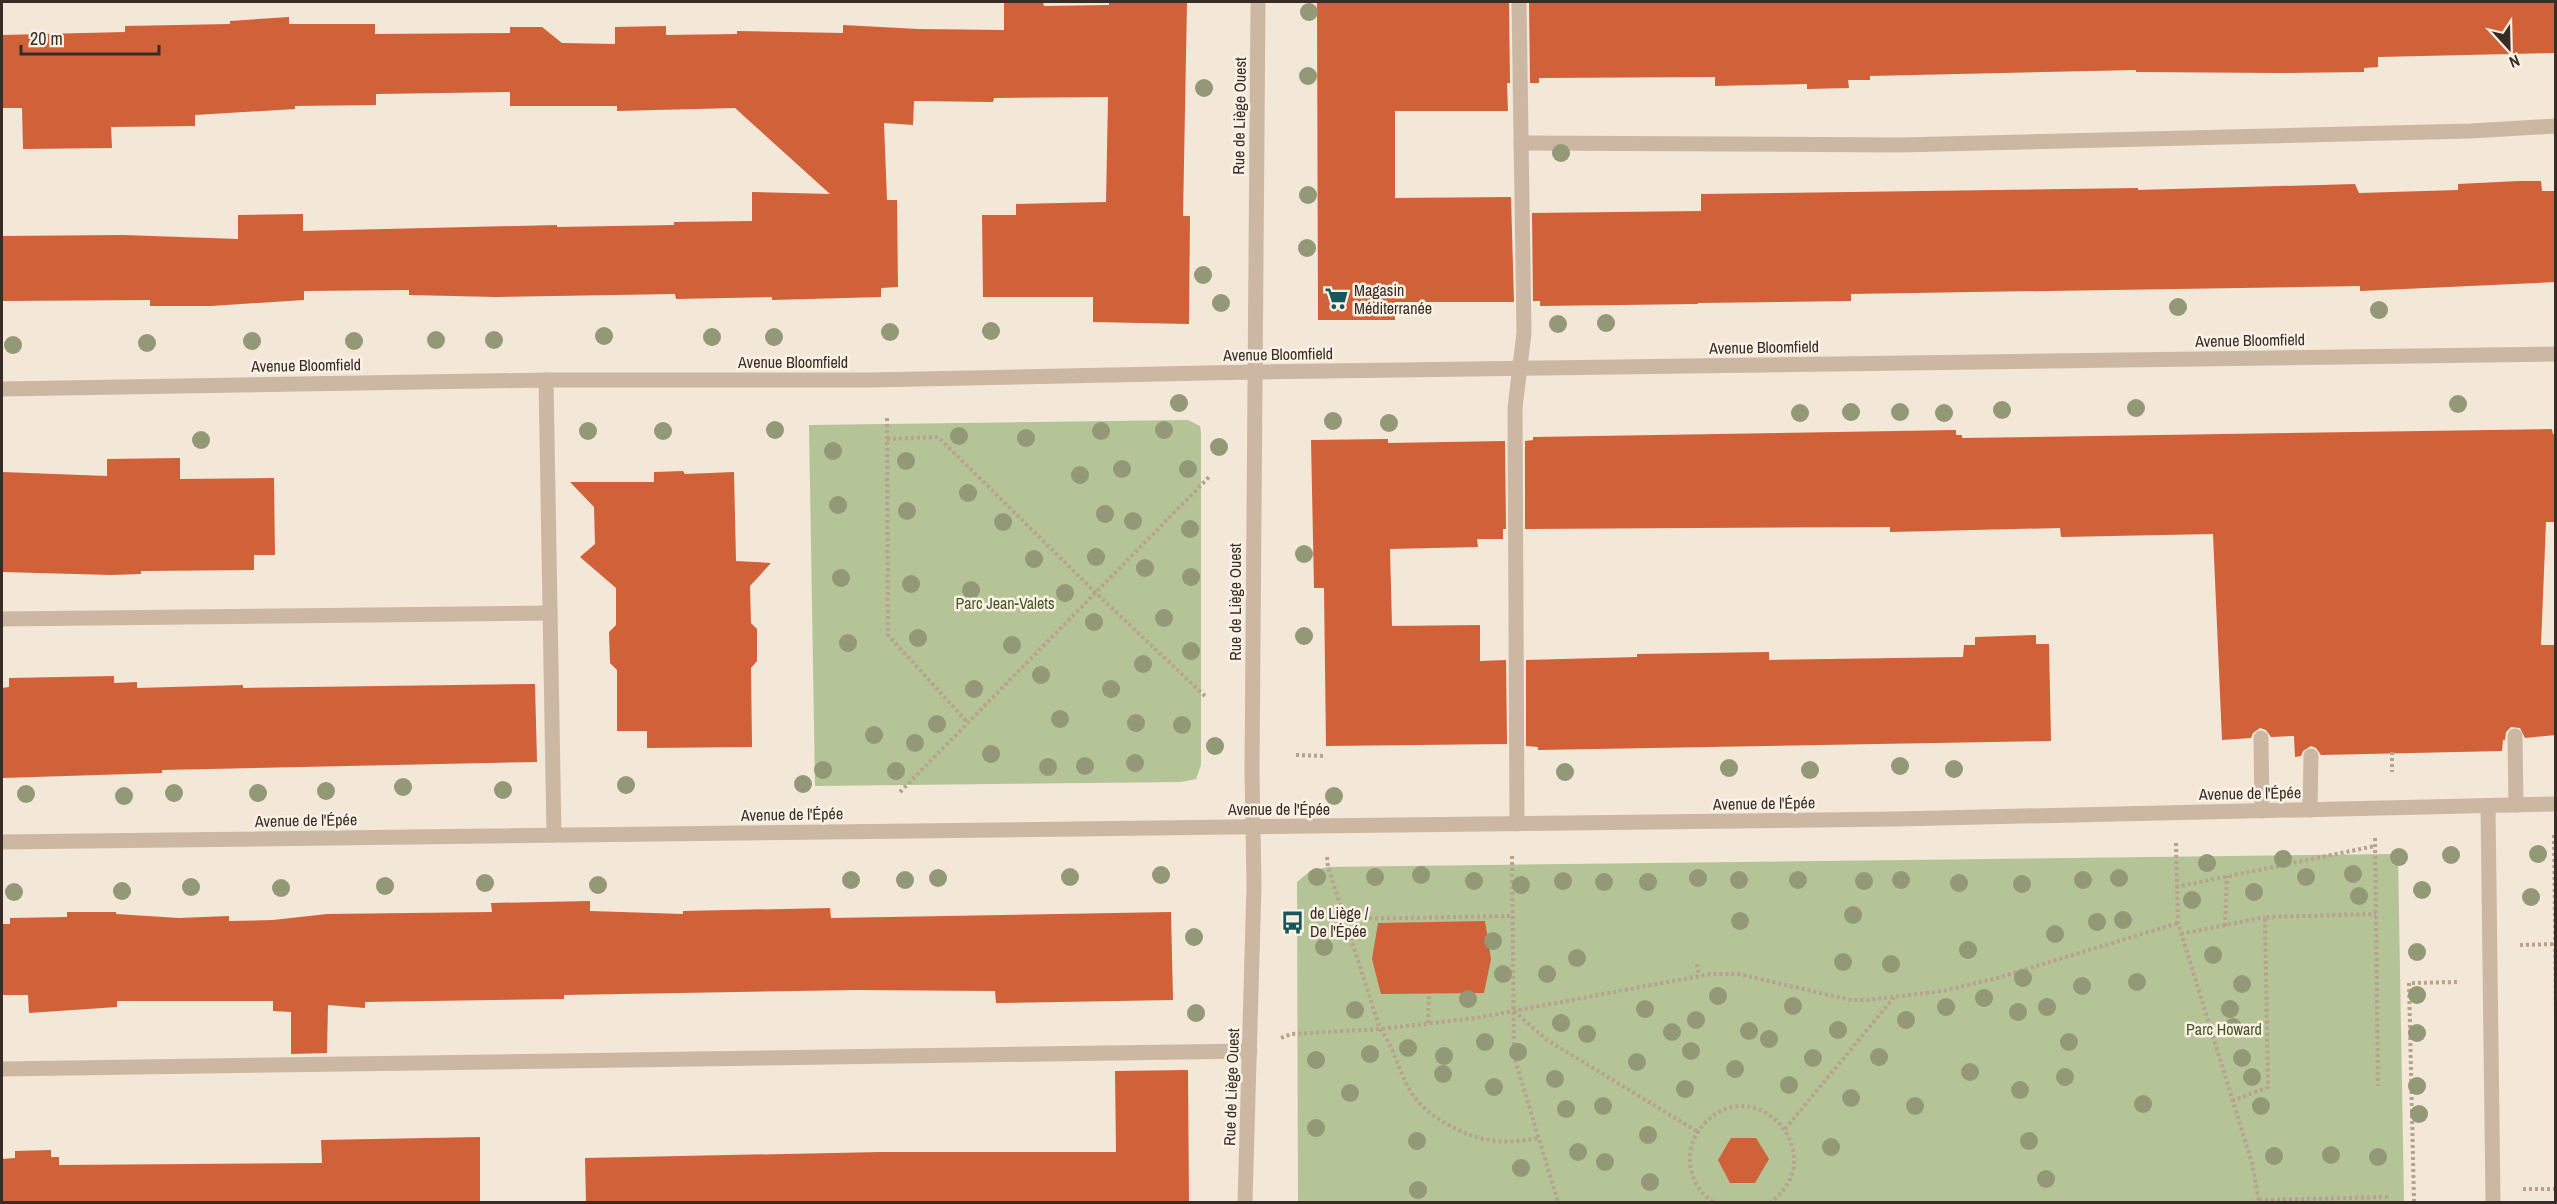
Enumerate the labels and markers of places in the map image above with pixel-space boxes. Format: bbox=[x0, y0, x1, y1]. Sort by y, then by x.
place label: Magasin Méditerranée bbox=[1354, 279, 1432, 319]
supermarket icon: Magasin Méditerranée bbox=[1323, 286, 1349, 312]
place label: de Liège / De l'Épée bbox=[1310, 902, 1369, 942]
bus stop icon: de Liège / De l'Épée bbox=[1279, 909, 1305, 935]

